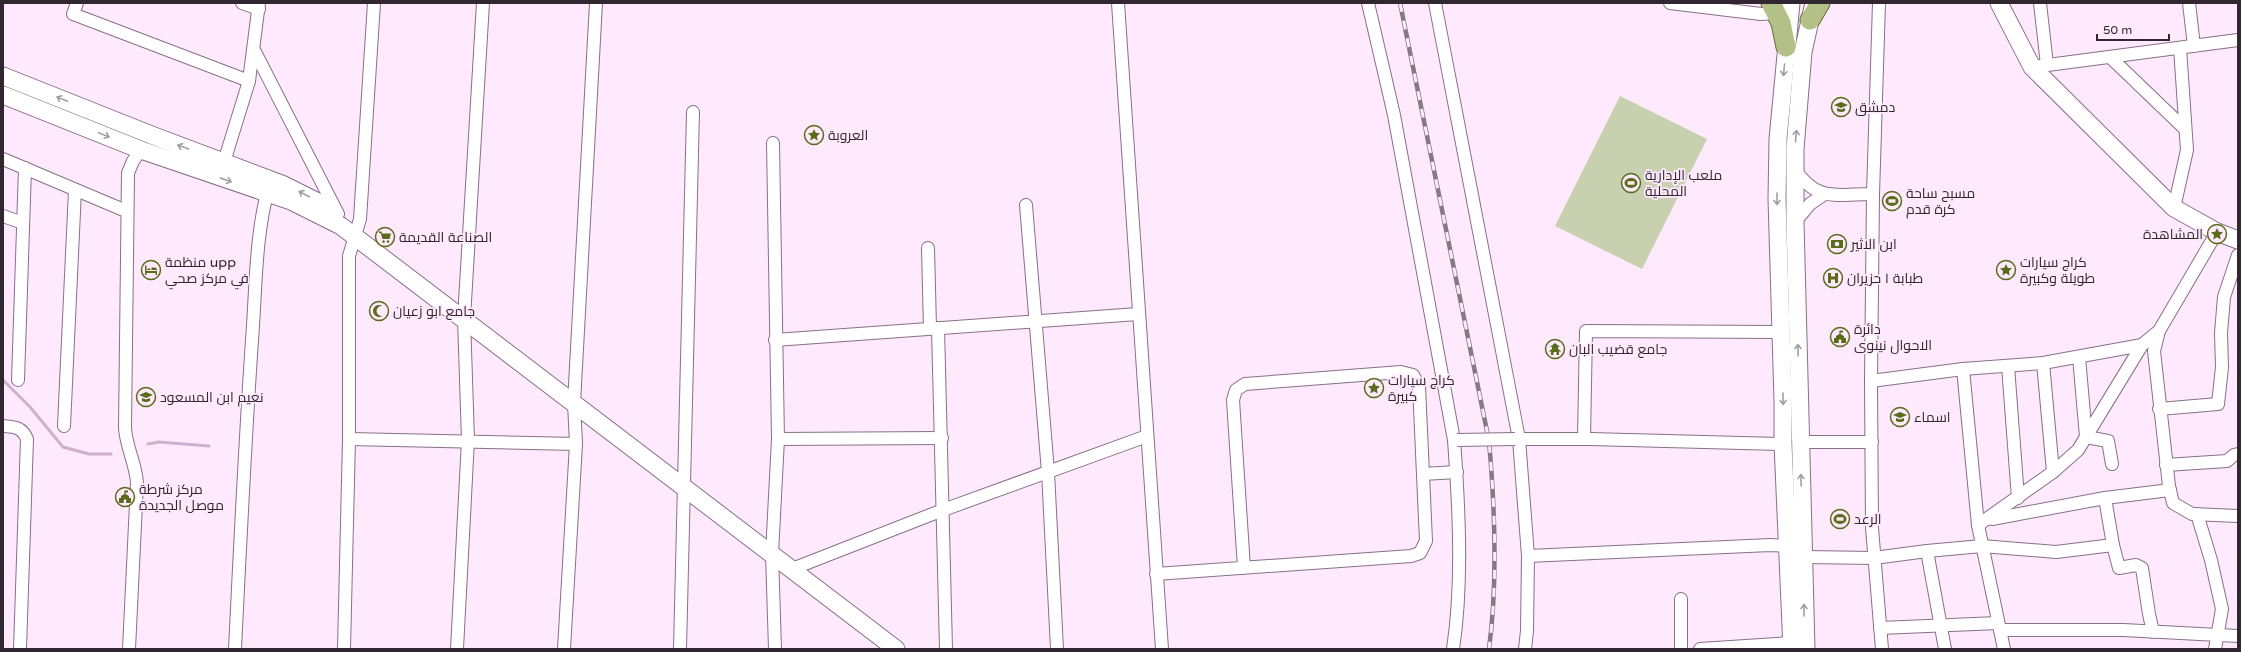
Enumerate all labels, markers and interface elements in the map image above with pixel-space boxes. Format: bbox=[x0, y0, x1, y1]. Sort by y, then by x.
scale bar bbox=[2097, 16, 2169, 42]
text: 50 m bbox=[2103, 23, 2132, 37]
one-way arrow bbox=[1780, 63, 1788, 76]
one-way arrow bbox=[57, 95, 69, 103]
school or university icon: دمشق bbox=[1830, 96, 1852, 118]
place label: دمشق bbox=[1855, 99, 1895, 116]
place icon: العروبة bbox=[803, 124, 825, 146]
place label: العروبة bbox=[828, 127, 868, 144]
one-way arrow bbox=[1792, 130, 1799, 143]
one-way arrow bbox=[98, 132, 110, 140]
one-way arrow bbox=[178, 142, 190, 150]
place label: ملعب الإدارية المحلية bbox=[1645, 167, 1722, 200]
sports icon: ملعب الإدارية المحلية bbox=[1620, 172, 1642, 194]
one-way arrow bbox=[220, 176, 232, 184]
place label: مسبح ساحة كرة قدم bbox=[1906, 185, 1975, 219]
one-way arrow bbox=[298, 190, 310, 197]
sports icon: مسبح ساحة كرة قدم bbox=[1881, 190, 1903, 212]
one-way arrow bbox=[1773, 192, 1781, 205]
place icon: المشاهدة bbox=[2206, 223, 2228, 245]
supermarket icon: الصناعة القديمة bbox=[374, 226, 396, 248]
place label: المشاهدة bbox=[2143, 226, 2203, 243]
place label: الصناعة القديمة bbox=[399, 229, 492, 246]
bank icon: ابن الاثير bbox=[1826, 233, 1848, 255]
place label: ابن الاثير bbox=[1850, 236, 1897, 253]
place label: منظمة upp في مركز صحي bbox=[165, 254, 249, 290]
place label: كراج سيارات طويلة وكبيرة bbox=[2020, 254, 2095, 287]
hotel icon: منظمة upp في مركز صحي bbox=[140, 259, 162, 281]
place icon: كراج سيارات طويلة وكبيرة bbox=[1995, 259, 2017, 281]
hospital icon: طبابة ١ حزيران bbox=[1822, 267, 1844, 289]
place label: طبابة ١ حزيران bbox=[1847, 270, 1923, 287]
mosque icon: جامع ابو زعیان bbox=[368, 300, 390, 322]
place label: جامع ابو زعیان bbox=[393, 303, 475, 320]
place label: دائرة الاحوال نينوى bbox=[1854, 321, 1932, 354]
public building icon: دائرة الاحوال نينوى bbox=[1829, 326, 1851, 348]
temple icon: جامع قضيب البان bbox=[1544, 338, 1566, 360]
place label: جامع قضيب البان bbox=[1569, 341, 1667, 358]
one-way arrow bbox=[1794, 344, 1802, 357]
place label: كراج سيارات كبيرة bbox=[1388, 372, 1455, 405]
place icon: كراج سيارات كبيرة bbox=[1363, 377, 1385, 399]
school or university icon: نعيم ابن المسعود bbox=[135, 386, 157, 408]
place label: نعيم ابن المسعود bbox=[160, 389, 263, 407]
one-way arrow bbox=[1779, 392, 1787, 405]
school or university icon: اسماء bbox=[1889, 406, 1911, 428]
place label: اسماء bbox=[1914, 409, 1951, 426]
one-way arrow bbox=[1797, 474, 1805, 487]
place label: مركز شرطة موصل الجديدة bbox=[139, 481, 224, 514]
public building icon: مركز شرطة موصل الجديدة bbox=[114, 486, 136, 508]
sports icon: الرعد bbox=[1829, 508, 1851, 530]
place label: الرعد bbox=[1854, 511, 1882, 528]
one-way arrow bbox=[1800, 604, 1808, 617]

